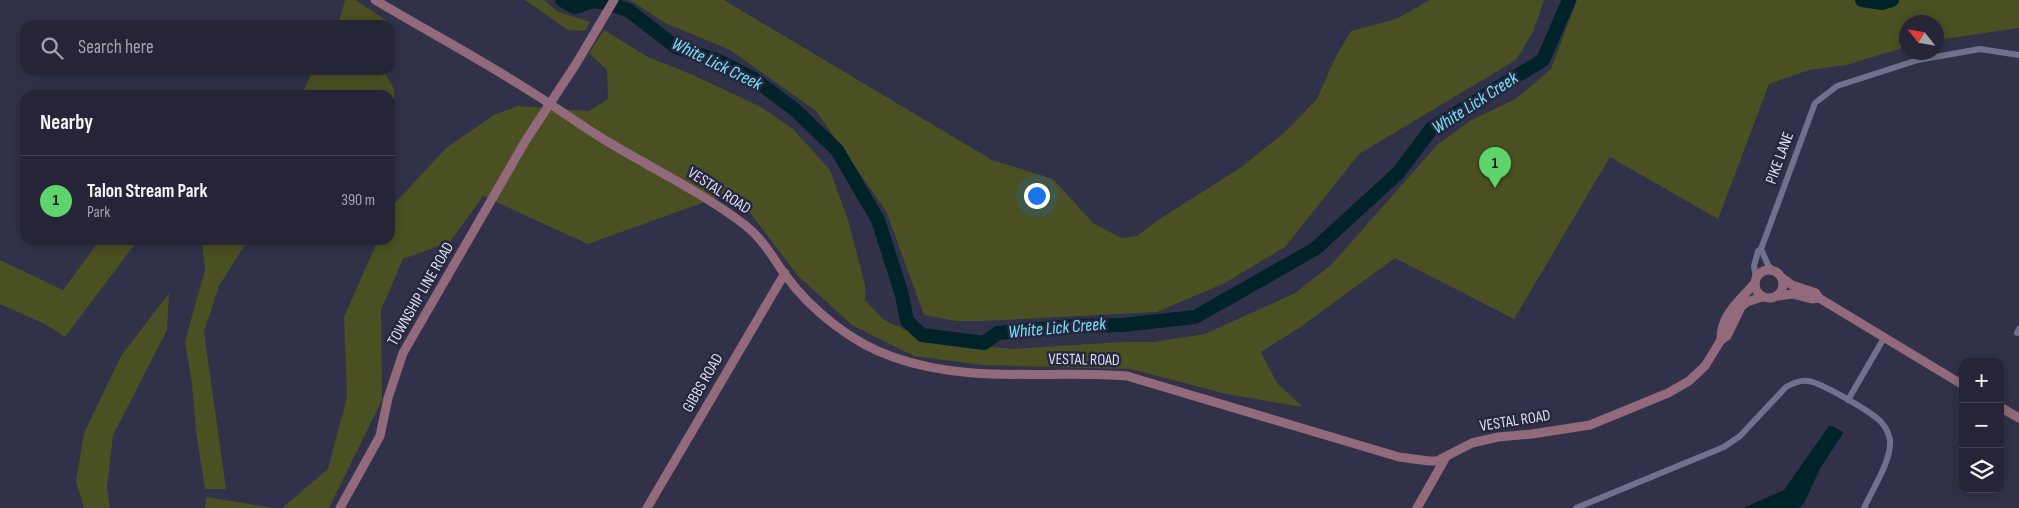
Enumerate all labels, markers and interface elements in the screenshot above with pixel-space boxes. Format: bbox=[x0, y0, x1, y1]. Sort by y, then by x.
north arrow bbox=[1899, 15, 1944, 60]
search box bbox=[20, 20, 395, 75]
water label: White Lick Creek bbox=[668, 33, 767, 95]
icon: search bbox=[38, 34, 66, 62]
text: Search here bbox=[78, 36, 154, 59]
water label: White Lick Creek bbox=[1428, 67, 1523, 138]
text: Nearby bbox=[40, 110, 93, 135]
street label: PIKE LANE bbox=[1762, 129, 1798, 187]
pin: 1 bbox=[1479, 147, 1511, 188]
street label: VESTAL ROAD bbox=[684, 164, 754, 219]
text: Talon Stream Park bbox=[87, 180, 207, 203]
your location bbox=[1024, 183, 1050, 209]
text: 1 bbox=[53, 191, 59, 210]
text: 390 m bbox=[341, 191, 375, 210]
text: Park bbox=[87, 203, 110, 222]
street label: TOWNSHIP LINE ROAD bbox=[384, 239, 458, 349]
water label: White Lick Creek bbox=[1007, 313, 1108, 343]
street label: GIBBS ROAD bbox=[679, 350, 727, 416]
street label: VESTAL ROAD bbox=[1048, 350, 1120, 370]
map controls bbox=[1959, 358, 2004, 493]
button: + bbox=[1959, 358, 2004, 403]
button: − bbox=[1959, 403, 2004, 448]
street label: VESTAL ROAD bbox=[1478, 406, 1552, 436]
button: layers bbox=[1959, 448, 2004, 493]

